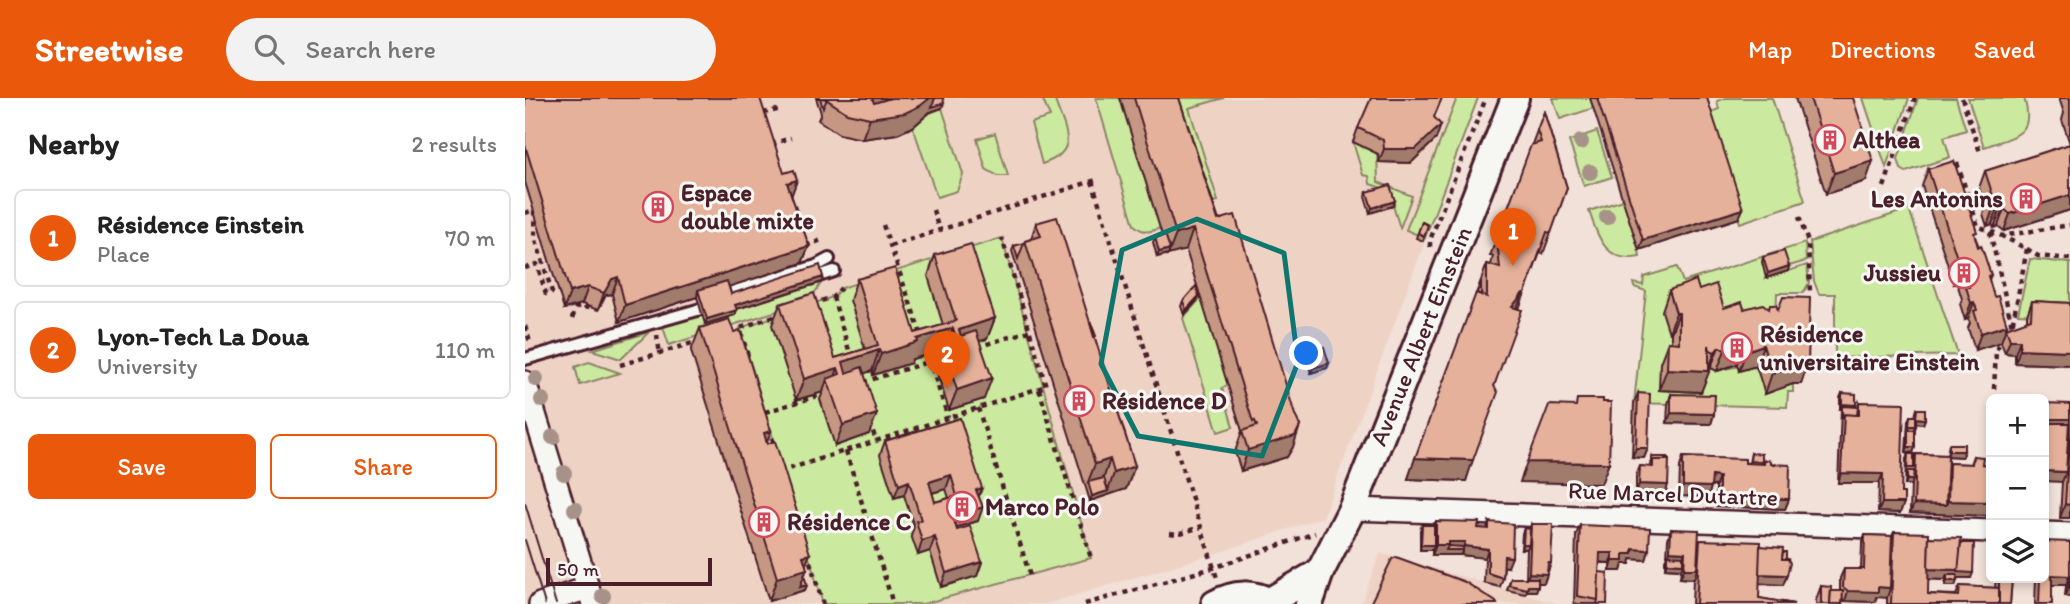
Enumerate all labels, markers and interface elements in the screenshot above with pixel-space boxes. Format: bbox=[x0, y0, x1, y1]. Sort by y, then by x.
search box bbox=[226, 18, 716, 81]
text: Streetwise bbox=[35, 30, 184, 69]
icon: search bbox=[250, 30, 288, 68]
text: Search here bbox=[306, 33, 436, 65]
text: Map bbox=[1748, 35, 1792, 64]
text: Directions bbox=[1830, 35, 1936, 64]
text: Saved bbox=[1974, 35, 2035, 64]
building icon: Althea bbox=[1813, 123, 1847, 157]
text: Nearby bbox=[28, 125, 119, 162]
place label: Althea bbox=[1852, 125, 1920, 154]
text: 2 results bbox=[411, 130, 497, 158]
place label: Espace double mixte bbox=[681, 178, 814, 235]
building icon: Les Antonins bbox=[2009, 182, 2043, 216]
place label: Les Antonins bbox=[1871, 184, 2003, 213]
building icon: Espace double mixte bbox=[641, 190, 675, 224]
text: Résidence Einstein bbox=[97, 208, 304, 240]
pin: 1 bbox=[1490, 208, 1536, 266]
street label: Avenue Albert Einstein bbox=[1363, 222, 1478, 450]
text: 1 bbox=[48, 224, 58, 252]
text: 70 m bbox=[445, 224, 495, 252]
text: Place bbox=[97, 240, 150, 268]
building icon: Jussieu bbox=[1947, 256, 1981, 290]
place label: Jussieu bbox=[1863, 258, 1942, 287]
place label: Résidence universitaire Einstein bbox=[1759, 319, 1980, 376]
text: Lyon-Tech La Doua bbox=[97, 320, 309, 352]
pin: 2 bbox=[924, 331, 970, 389]
building icon: Résidence universitaire Einstein bbox=[1720, 331, 1754, 365]
text: 2 bbox=[47, 336, 59, 364]
text: 110 m bbox=[435, 336, 495, 364]
your location bbox=[1289, 336, 1323, 370]
text: University bbox=[97, 352, 197, 380]
building icon: Résidence D bbox=[1062, 384, 1096, 418]
place label: Résidence D bbox=[1102, 386, 1227, 415]
map controls bbox=[1986, 394, 2049, 583]
button: + bbox=[1986, 394, 2049, 457]
button: Save bbox=[28, 434, 256, 499]
button: Share bbox=[270, 434, 497, 499]
button: − bbox=[1986, 457, 2049, 520]
street label: Rue Marcel Dutartre bbox=[1568, 475, 1778, 512]
building icon: Marco Polo bbox=[945, 490, 979, 524]
place label: Marco Polo bbox=[985, 492, 1099, 521]
building icon: Résidence C bbox=[747, 505, 781, 539]
place label: Résidence C bbox=[787, 507, 911, 536]
button: layers bbox=[1986, 520, 2049, 583]
scale bar bbox=[546, 555, 712, 587]
text: 50 m bbox=[557, 558, 599, 581]

